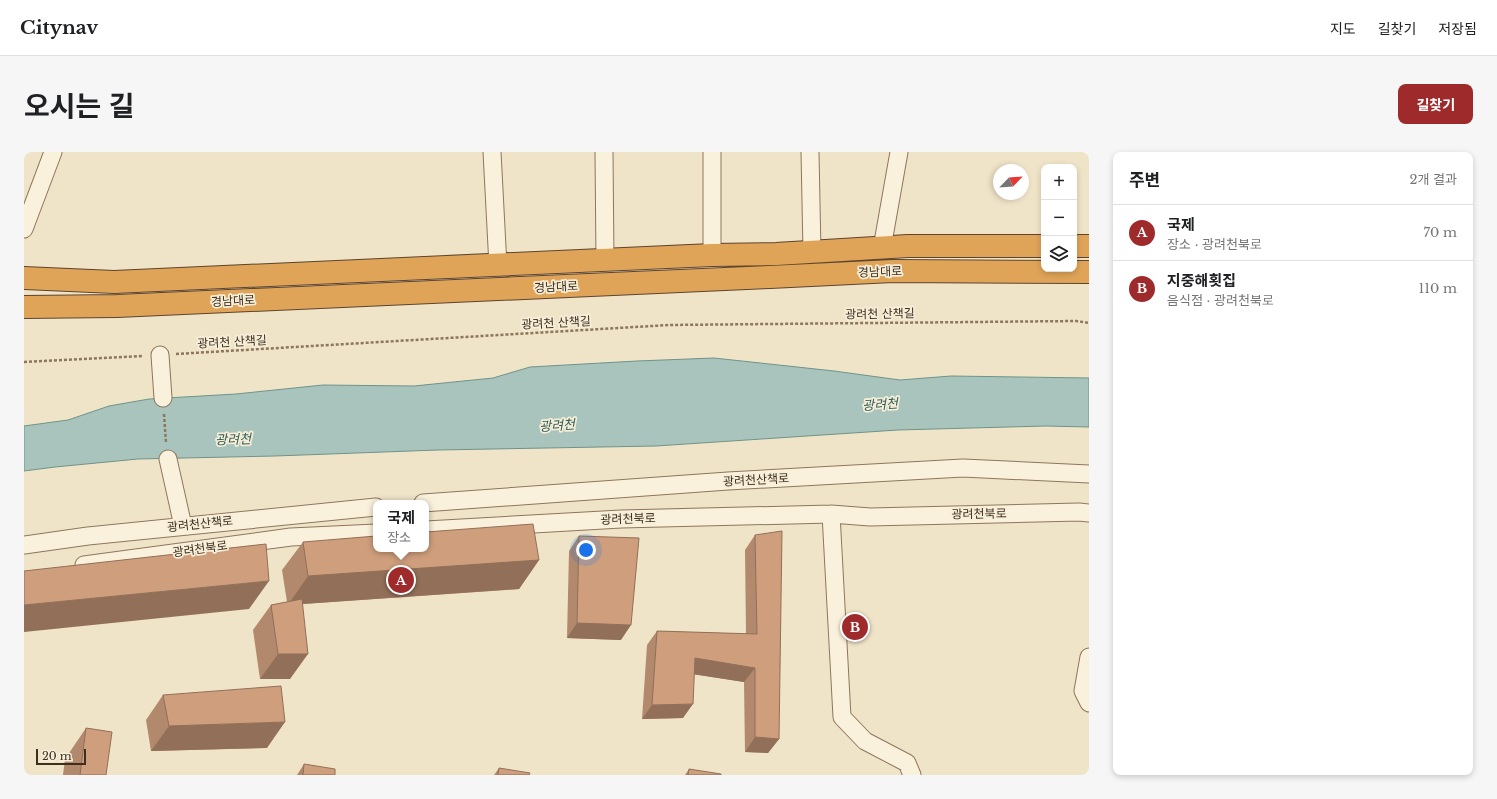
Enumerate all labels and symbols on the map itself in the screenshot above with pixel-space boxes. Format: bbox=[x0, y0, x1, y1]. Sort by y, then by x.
north arrow bbox=[993, 164, 1029, 200]
street label: 경남대로 bbox=[858, 263, 902, 280]
street label: 경남대로 bbox=[534, 278, 578, 295]
street label: 경남대로 bbox=[211, 292, 255, 309]
street label: 광려천 산책길 bbox=[845, 305, 915, 322]
street label: 광려천 산책길 bbox=[521, 313, 591, 332]
street label: 광려천 산책길 bbox=[197, 332, 267, 351]
water label: 광려천 bbox=[862, 395, 900, 414]
water label: 광려천 bbox=[539, 416, 577, 435]
water label: 광려천 bbox=[215, 430, 252, 449]
street label: 광려천산책로 bbox=[723, 470, 789, 489]
street label: 광려천북로 bbox=[951, 506, 1007, 521]
street label: 광려천북로 bbox=[600, 510, 656, 527]
street label: 광려천산책로 bbox=[166, 513, 234, 534]
street label: 광려천북로 bbox=[172, 537, 228, 560]
your location bbox=[576, 540, 596, 560]
pin: A bbox=[388, 565, 414, 595]
pin: B bbox=[842, 612, 868, 642]
scale bar bbox=[36, 747, 86, 766]

